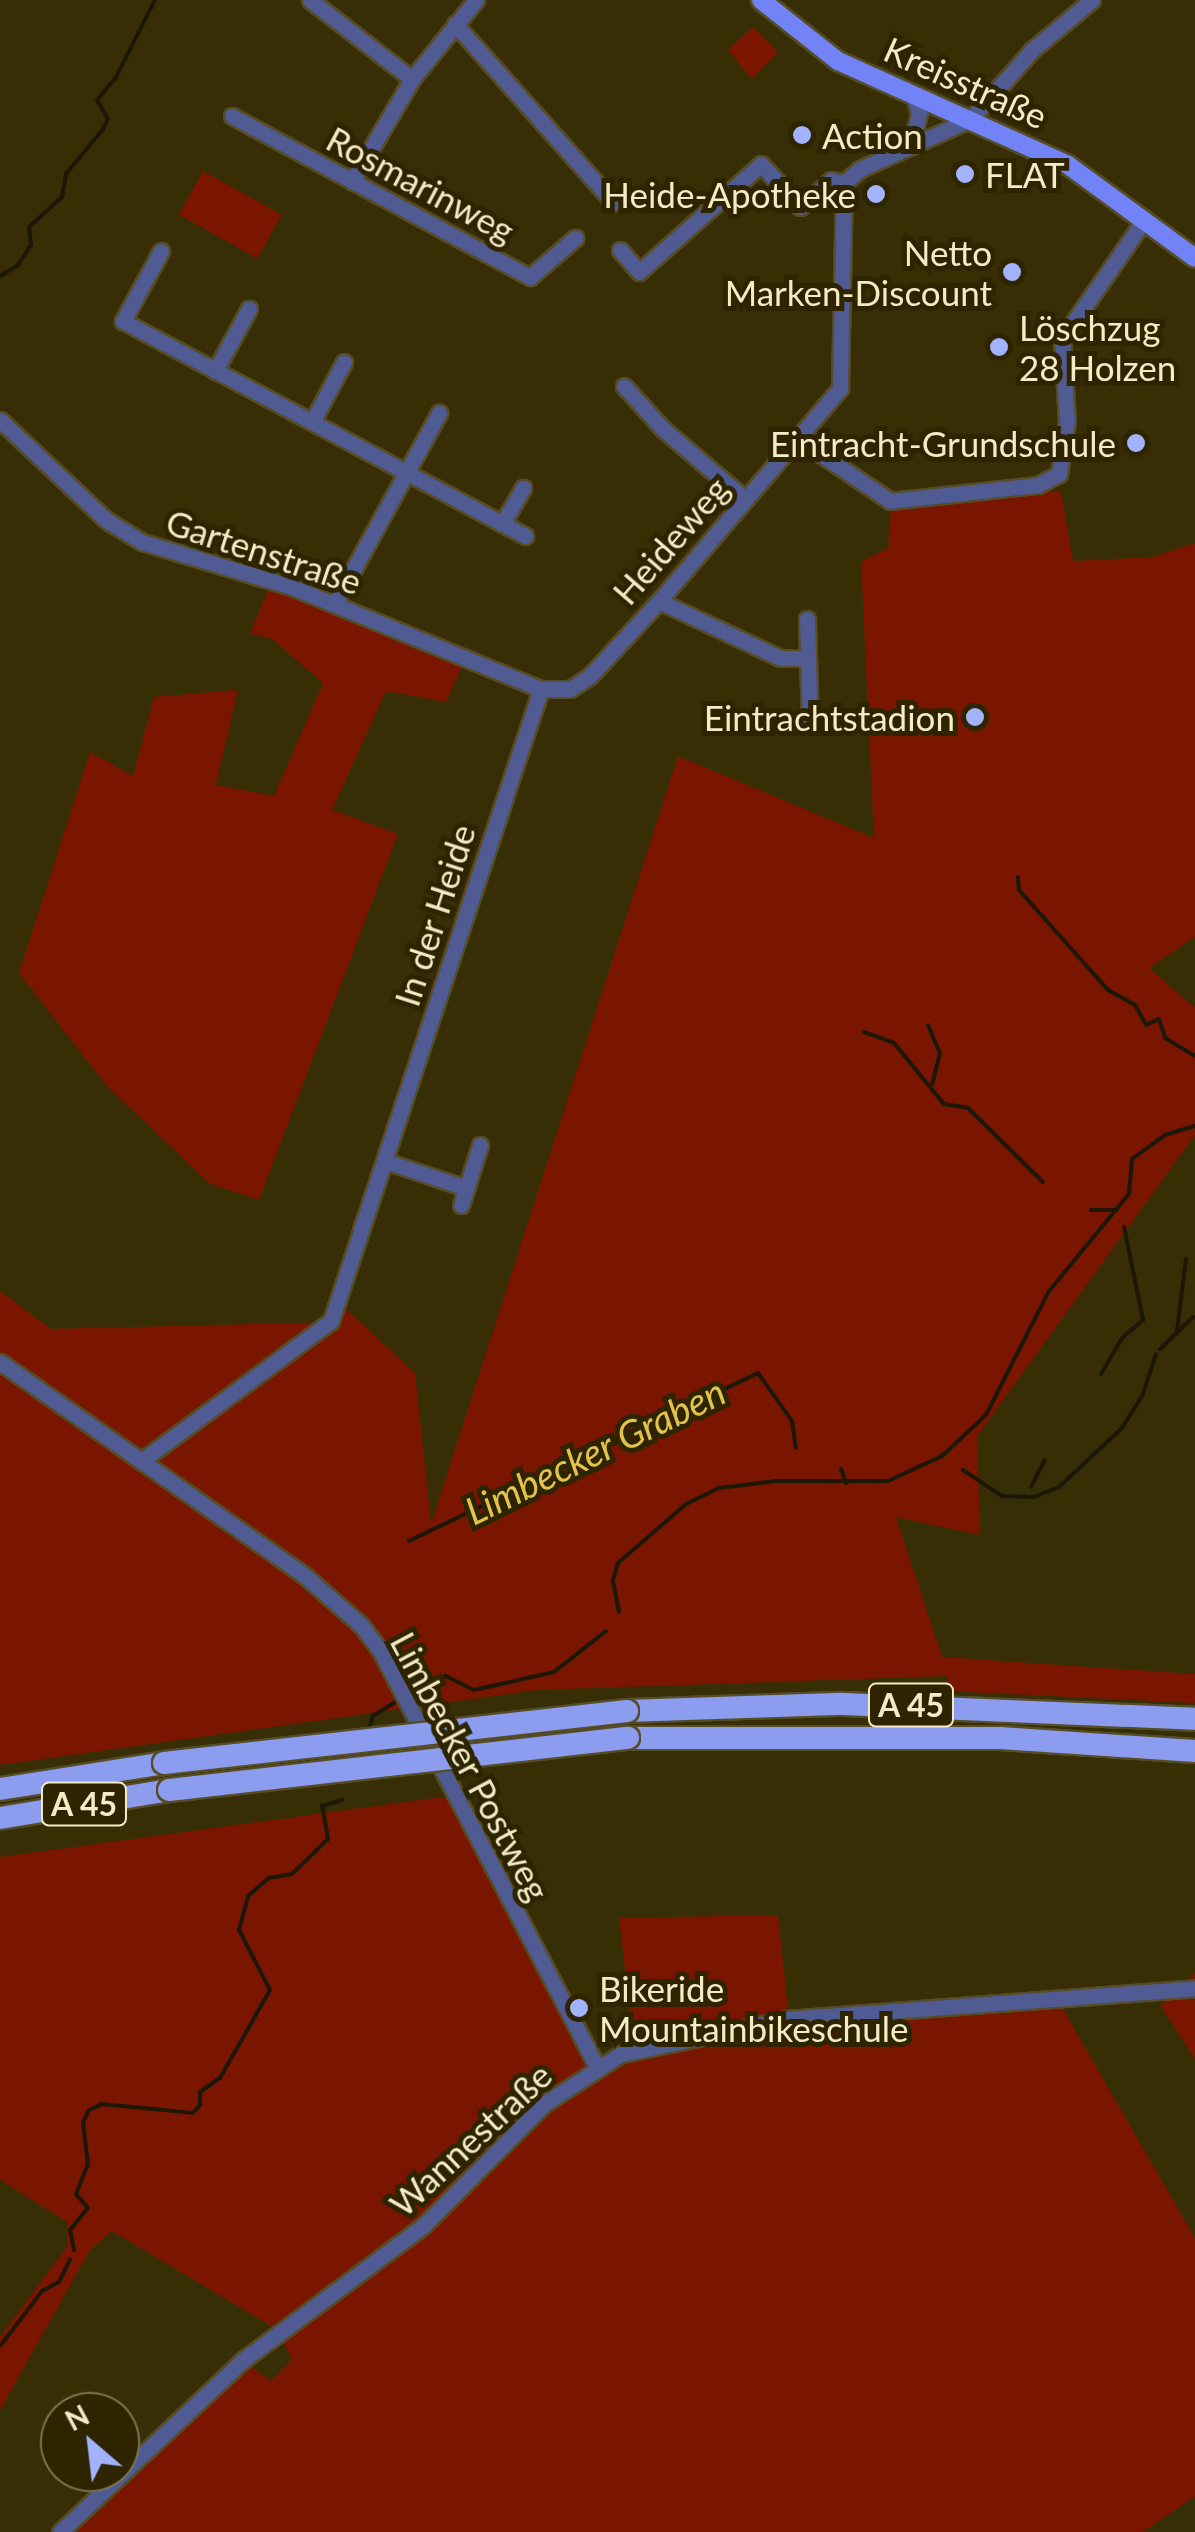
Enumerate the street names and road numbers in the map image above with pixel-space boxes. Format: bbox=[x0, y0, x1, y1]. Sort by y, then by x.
street label: Kreisstraße bbox=[878, 28, 1054, 136]
street label: Rosmarinweg bbox=[320, 117, 522, 251]
street label: Heideweg bbox=[603, 468, 737, 612]
street label: Gartenstraße bbox=[161, 500, 367, 602]
street label: In der Heide bbox=[385, 819, 483, 1011]
street label: Limbecker Postweg bbox=[382, 1624, 560, 1908]
road number: A 45 bbox=[866, 1678, 956, 1732]
road number: A 45 bbox=[39, 1777, 129, 1831]
street label: Wannestraße bbox=[381, 2054, 559, 2224]

